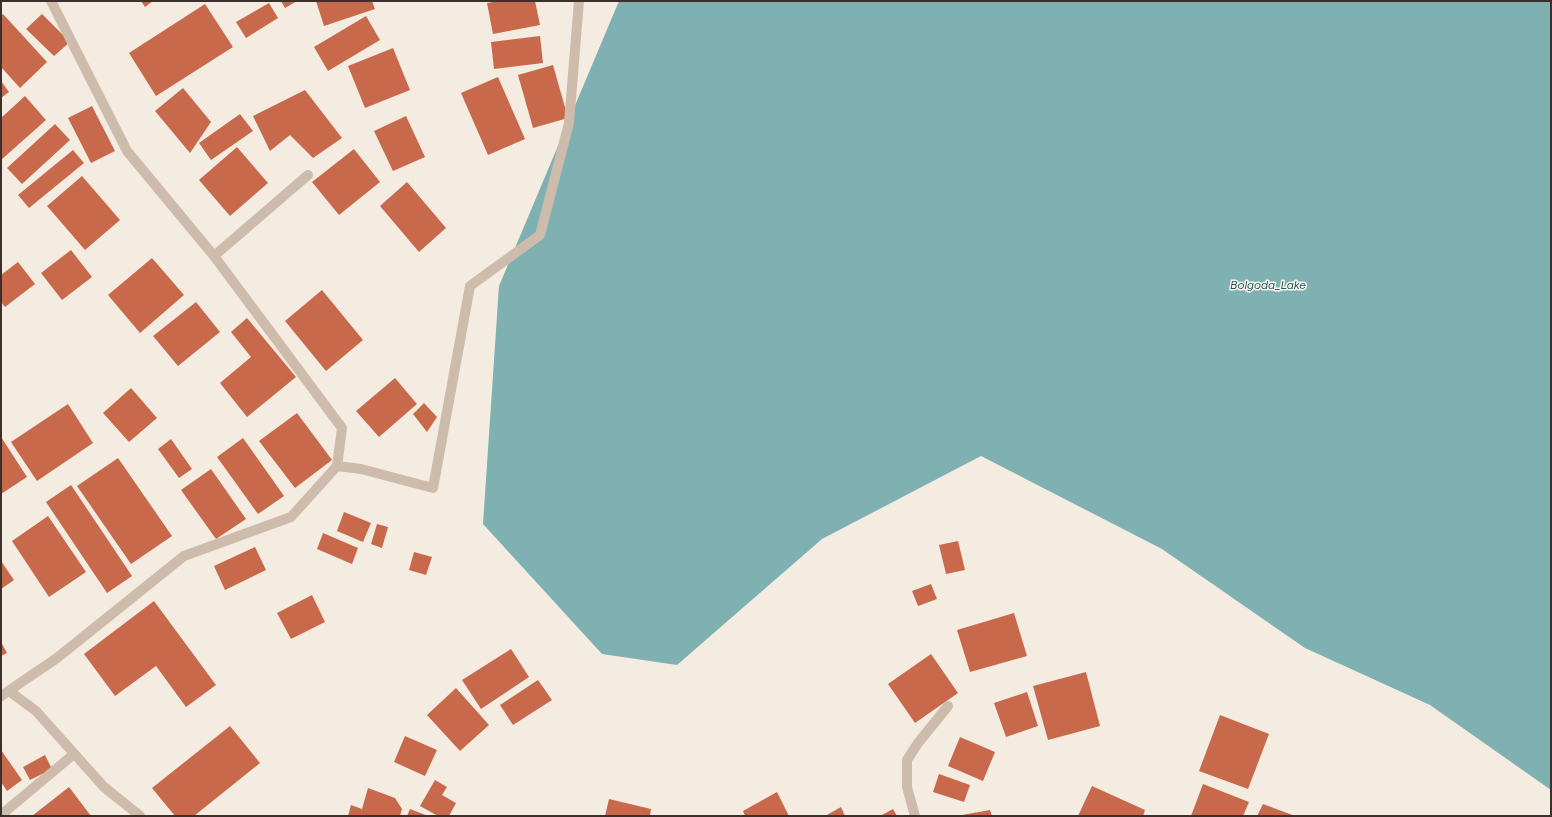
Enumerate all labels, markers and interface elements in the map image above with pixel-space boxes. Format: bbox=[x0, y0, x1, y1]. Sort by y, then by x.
water label: Bolgoda_Lake bbox=[1230, 278, 1306, 292]

